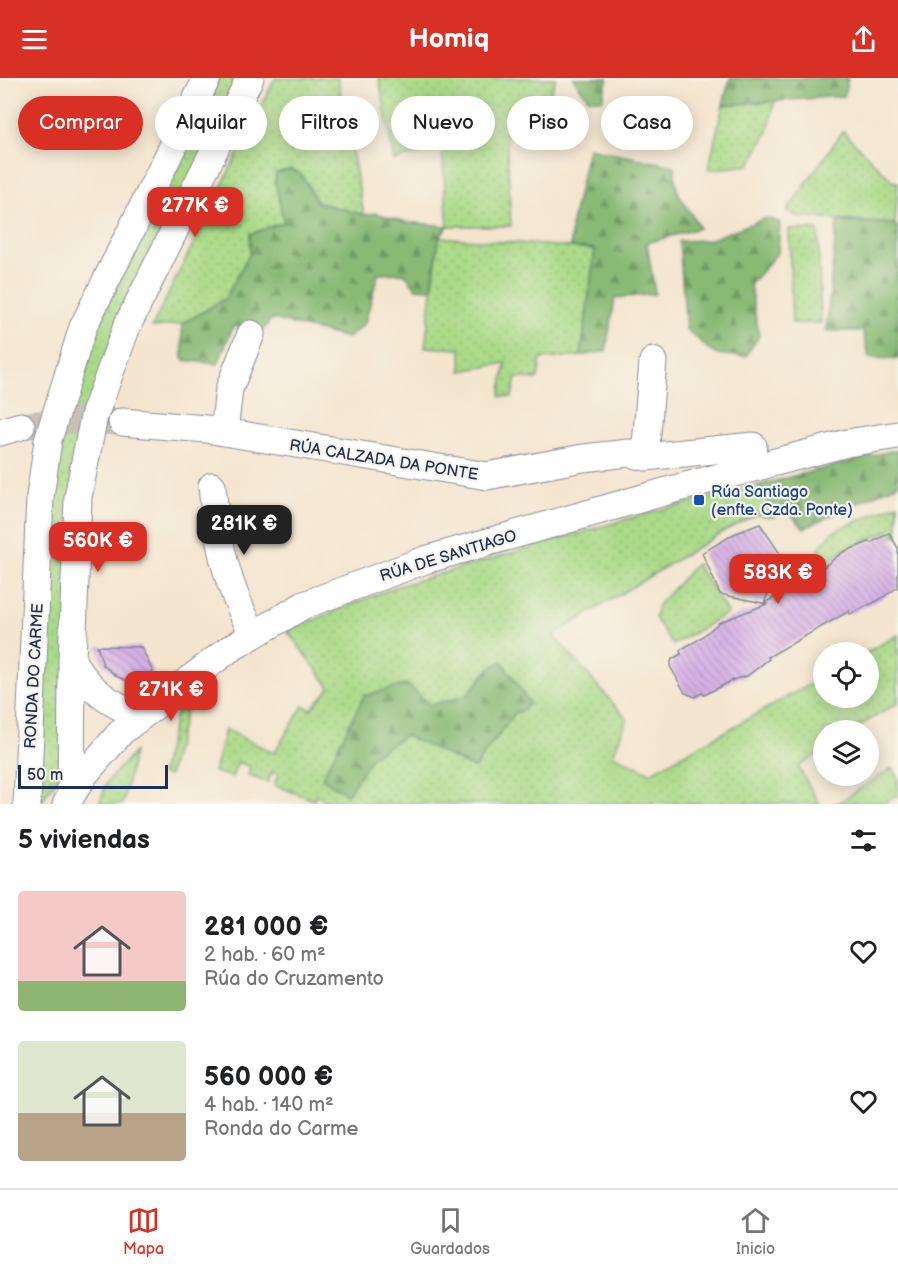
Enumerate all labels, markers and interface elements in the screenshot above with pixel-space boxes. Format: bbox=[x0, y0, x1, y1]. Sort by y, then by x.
icon: menu bbox=[18, 23, 51, 56]
text: Homiq bbox=[409, 23, 489, 55]
icon: share bbox=[847, 23, 880, 56]
chip: Comprar bbox=[18, 96, 143, 150]
chip: Alquilar bbox=[155, 96, 267, 150]
chip: Filtros bbox=[279, 96, 379, 150]
chip: Nuevo bbox=[391, 96, 495, 150]
chip: Piso bbox=[507, 96, 589, 150]
chip: Casa bbox=[601, 96, 693, 150]
pin: 277K € bbox=[146, 187, 244, 238]
text: 277K € bbox=[161, 194, 229, 218]
street label: RÚA CALZADA DA PONTE bbox=[288, 434, 480, 485]
place label: Rúa Santiago (enfte. Czda. Ponte) bbox=[711, 483, 853, 520]
marker: Rúa Santiago (enfte. Czda. Ponte) bbox=[692, 493, 706, 507]
pin: 281K € bbox=[195, 505, 293, 556]
text: 281K € bbox=[211, 512, 277, 536]
pin: 560K € bbox=[49, 522, 147, 573]
street label: RÚA DE SANTIAGO bbox=[377, 525, 519, 586]
text: 560K € bbox=[63, 529, 133, 553]
pin: 583K € bbox=[729, 554, 827, 605]
text: 583K € bbox=[743, 561, 813, 585]
street label: RONDA DO CARME bbox=[21, 603, 48, 749]
map controls bbox=[813, 642, 879, 786]
button: locate bbox=[813, 642, 879, 708]
pin: 271K € bbox=[122, 671, 220, 722]
text: 271K € bbox=[139, 678, 204, 702]
button: layers bbox=[813, 720, 879, 786]
scale bar bbox=[18, 762, 168, 790]
text: 50 m bbox=[27, 766, 63, 785]
icon: filters bbox=[847, 824, 880, 857]
text: 5 viviendas bbox=[18, 825, 150, 856]
text: 281 000 € bbox=[204, 912, 328, 943]
icon: home bbox=[66, 915, 138, 987]
icon: heart bbox=[847, 935, 880, 968]
text: 2 hab. · 60 m² bbox=[204, 943, 326, 967]
text: Rúa do Cruzamento bbox=[204, 967, 384, 991]
text: 560 000 € bbox=[204, 1062, 333, 1093]
icon: home bbox=[66, 1065, 138, 1137]
icon: heart bbox=[847, 1085, 880, 1118]
text: 4 hab. · 140 m² bbox=[204, 1093, 334, 1117]
text: Ronda do Carme bbox=[204, 1117, 358, 1141]
tab: Mapa bbox=[123, 1204, 164, 1259]
tab: Guardados bbox=[410, 1204, 490, 1259]
tab: Inicio bbox=[736, 1204, 775, 1259]

